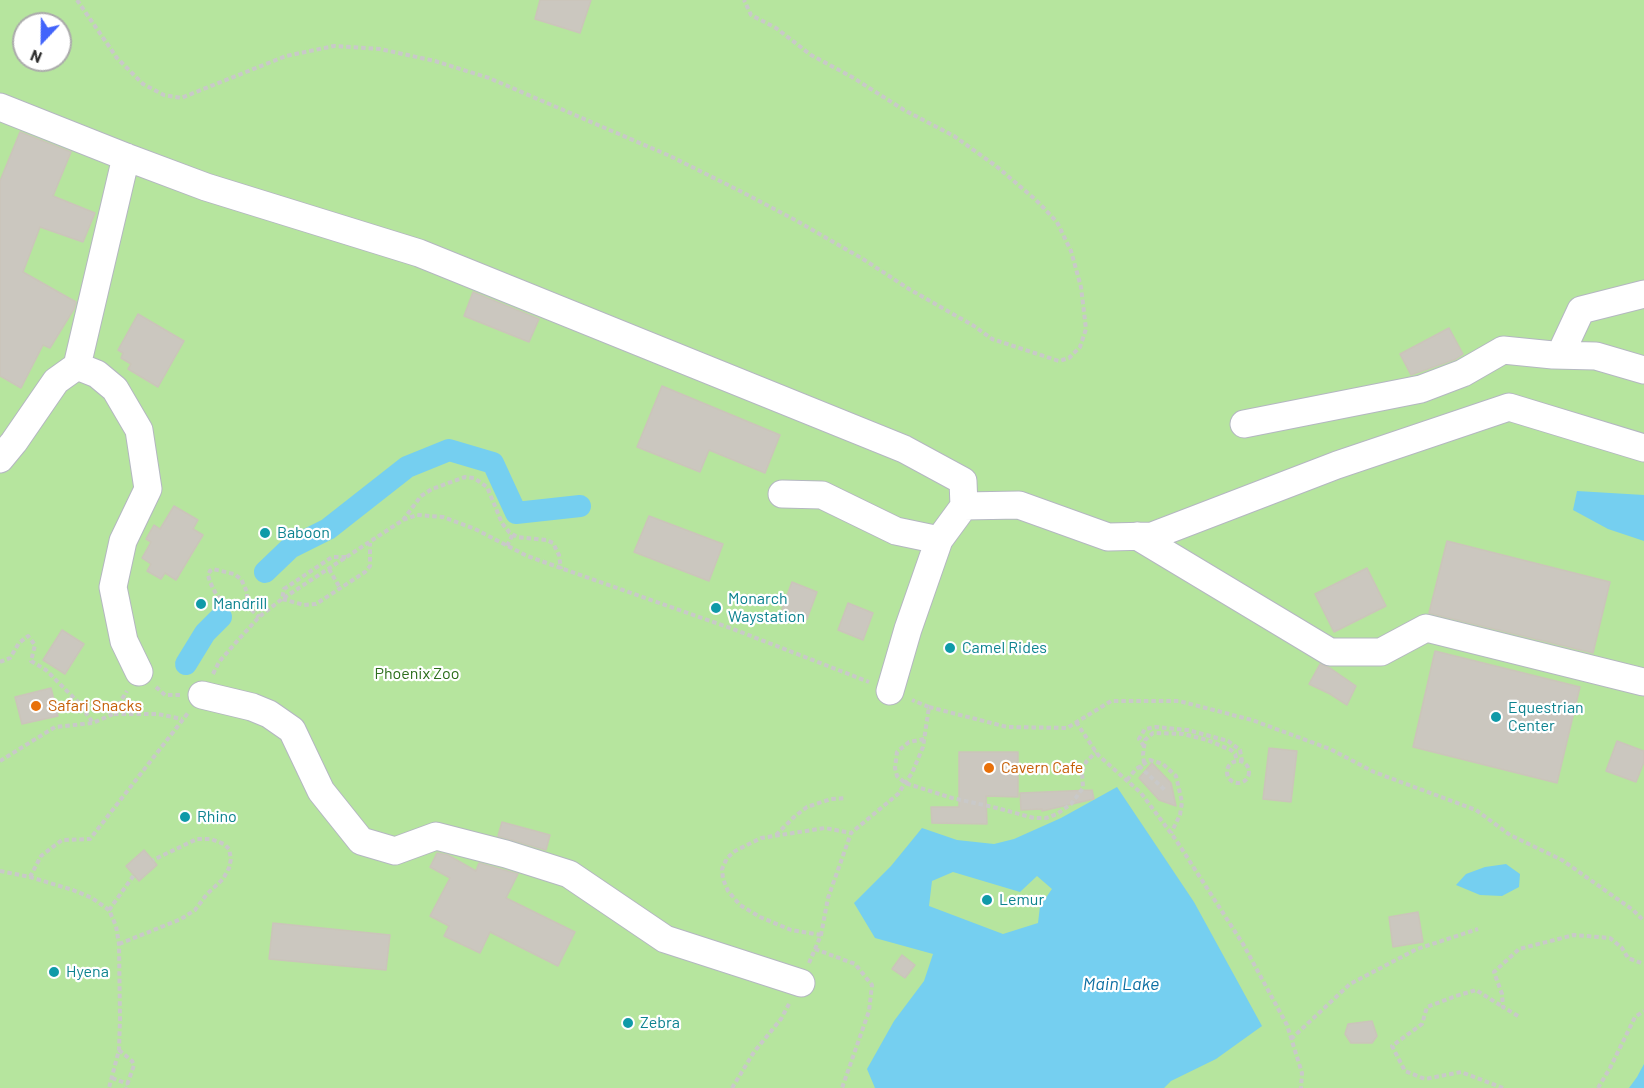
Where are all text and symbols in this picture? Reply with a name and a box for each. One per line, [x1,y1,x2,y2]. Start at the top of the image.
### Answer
north arrow [12,12,72,72]
text: N [27,47,44,68]
place label: Baboon [277,523,330,543]
marker: Baboon [258,526,272,540]
place label: Monarch Waystation [728,589,805,627]
place label: Mandrill [213,594,267,614]
marker: Mandrill [194,597,208,611]
marker: Monarch Waystation [709,601,723,615]
place label: Camel Rides [962,638,1047,658]
marker: Camel Rides [943,641,957,655]
park label: Phoenix Zoo [375,664,459,684]
place label: Safari Snacks [48,696,142,716]
place label: Equestrian Center [1508,698,1584,736]
marker: Safari Snacks [29,699,43,713]
marker: Equestrian Center [1489,710,1503,724]
place label: Cavern Cafe [1001,758,1083,778]
marker: Cavern Cafe [982,761,996,775]
place label: Rhino [197,807,237,827]
marker: Rhino [178,810,192,824]
place label: Lemur [999,890,1044,910]
marker: Lemur [980,893,994,907]
place label: Hyena [66,962,109,982]
marker: Hyena [47,965,61,979]
water label: Main Lake [1083,973,1159,995]
place label: Zebra [640,1013,680,1033]
marker: Zebra [621,1016,635,1030]

